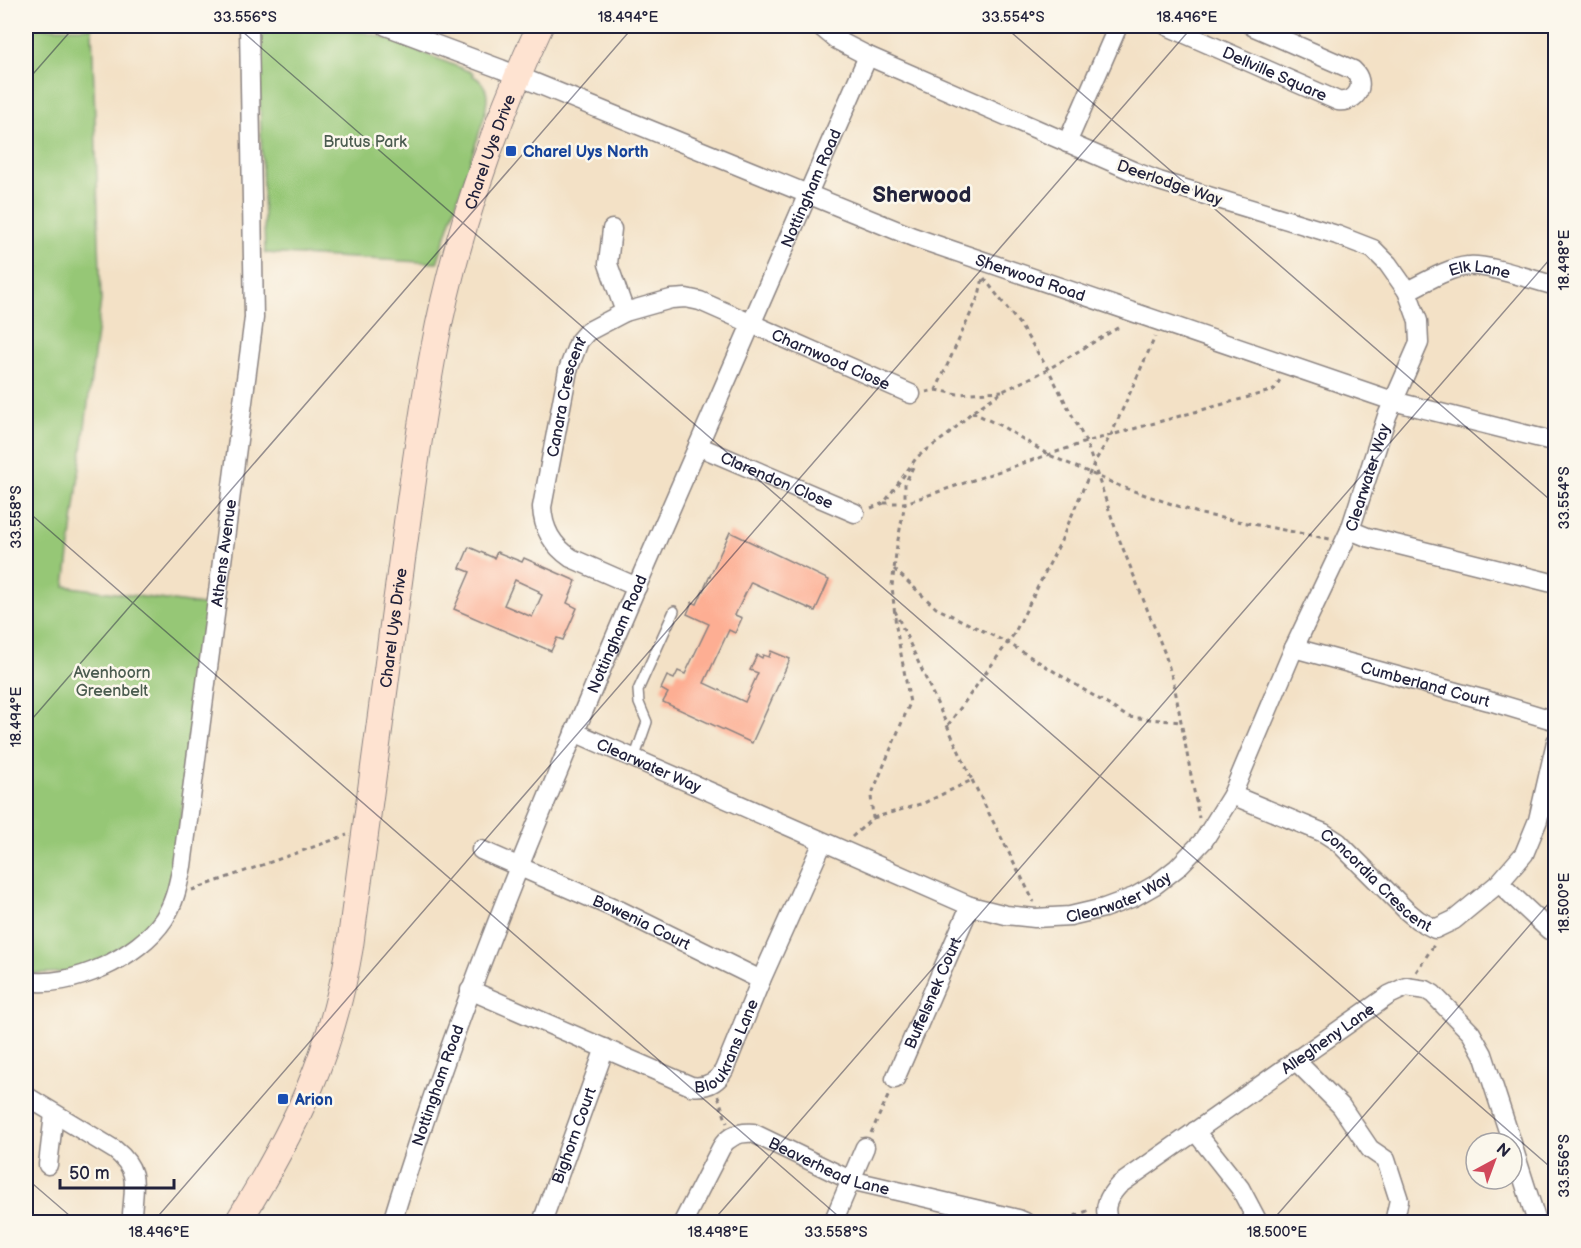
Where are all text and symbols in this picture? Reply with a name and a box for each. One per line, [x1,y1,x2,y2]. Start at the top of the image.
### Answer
text: 33.556°S [213,8,277,27]
text: 18.494°E [598,8,658,27]
text: 33.554°S [981,8,1045,27]
text: 18.496°E [1157,8,1218,27]
street label: Dellville Square [1219,44,1330,106]
street label: Charel Uys Drive [462,92,520,212]
street label: Nottingham Road [778,127,846,251]
park label: Brutus Park [323,133,407,152]
place label: Charel Uys North [523,143,649,162]
marker: Charel Uys North [504,144,518,158]
street label: Deerlodge Way [1114,156,1225,211]
district label: Sherwood [873,182,971,209]
text: 18.498°E [1555,229,1574,290]
street label: Sherwood Road [973,251,1088,306]
street label: Elk Lane [1447,258,1513,284]
street label: Charnwood Close [768,326,893,395]
street label: Canara Crescent [544,333,590,459]
street label: Clearwater Way [1342,421,1395,534]
street label: Clarendon Close [717,449,836,514]
text: 33.554°S [1555,466,1574,530]
text: 33.558°S [7,485,26,549]
street label: Athens Avenue [208,498,241,608]
street label: Charel Uys Drive [377,566,412,689]
street label: Nottingham Road [584,572,652,696]
street label: Cumberland Court [1358,658,1492,712]
park label: Avenhoorn Greenbelt [73,664,151,701]
text: 18.494°E [7,687,26,747]
street label: Clearwater Way [593,735,704,798]
street label: Concordia Crescent [1316,825,1435,937]
street label: Clearwater Way [1064,868,1176,928]
text: 18.500°E [1555,873,1574,933]
street label: Bowenia Court [589,892,693,955]
street label: Buffelsnek Court [901,935,966,1052]
street label: Bloukrans Lane [694,996,763,1098]
street label: Allegheny Lane [1278,1000,1379,1079]
street label: Nottingham Road [409,1023,468,1149]
street label: Bighorn Court [549,1085,601,1187]
place label: Arion [294,1091,333,1110]
marker: Arion [276,1092,290,1106]
north arrow [1464,1131,1524,1191]
street label: Beaverhead Lane [765,1134,892,1200]
text: 33.556°S [1555,1134,1574,1198]
text: N [1492,1140,1514,1162]
scale bar [60,1152,174,1190]
text: 50 m [69,1163,110,1184]
text: 18.496°E [129,1223,190,1242]
text: 18.498°E [688,1223,749,1242]
text: 33.558°S [804,1223,868,1242]
text: 18.500°E [1247,1223,1307,1242]

